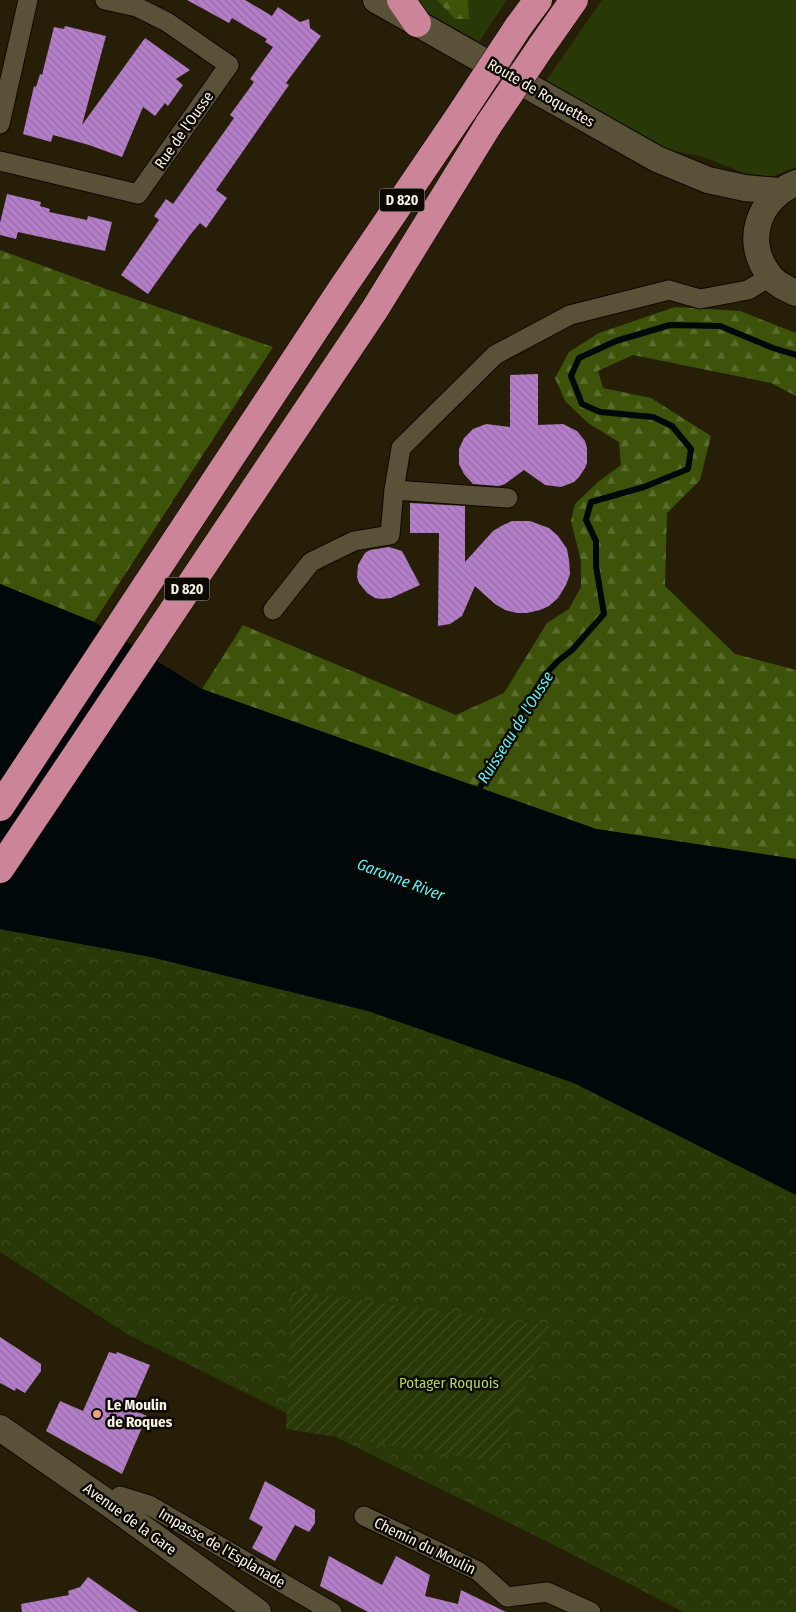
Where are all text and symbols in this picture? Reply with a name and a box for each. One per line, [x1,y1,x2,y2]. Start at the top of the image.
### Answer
street label: Route de Roquettes [484,55,598,131]
street label: Rue de l'Ousse [151,88,217,172]
road number: D 820 [380,188,424,212]
road number: D 820 [164,578,210,600]
water label: Ruisseau de l'Ousse [473,667,558,787]
water label: Garonne River [355,854,447,905]
park label: Potager Roquois [399,1374,499,1392]
place label: Le Moulin de Roques [107,1396,173,1431]
marker: Le Moulin de Roques [91,1408,103,1420]
street label: Avenue de la Gare [80,1479,180,1559]
street label: Impasse de l'Esplanade [155,1504,289,1592]
street label: Chemin du Moulin [371,1514,479,1578]

